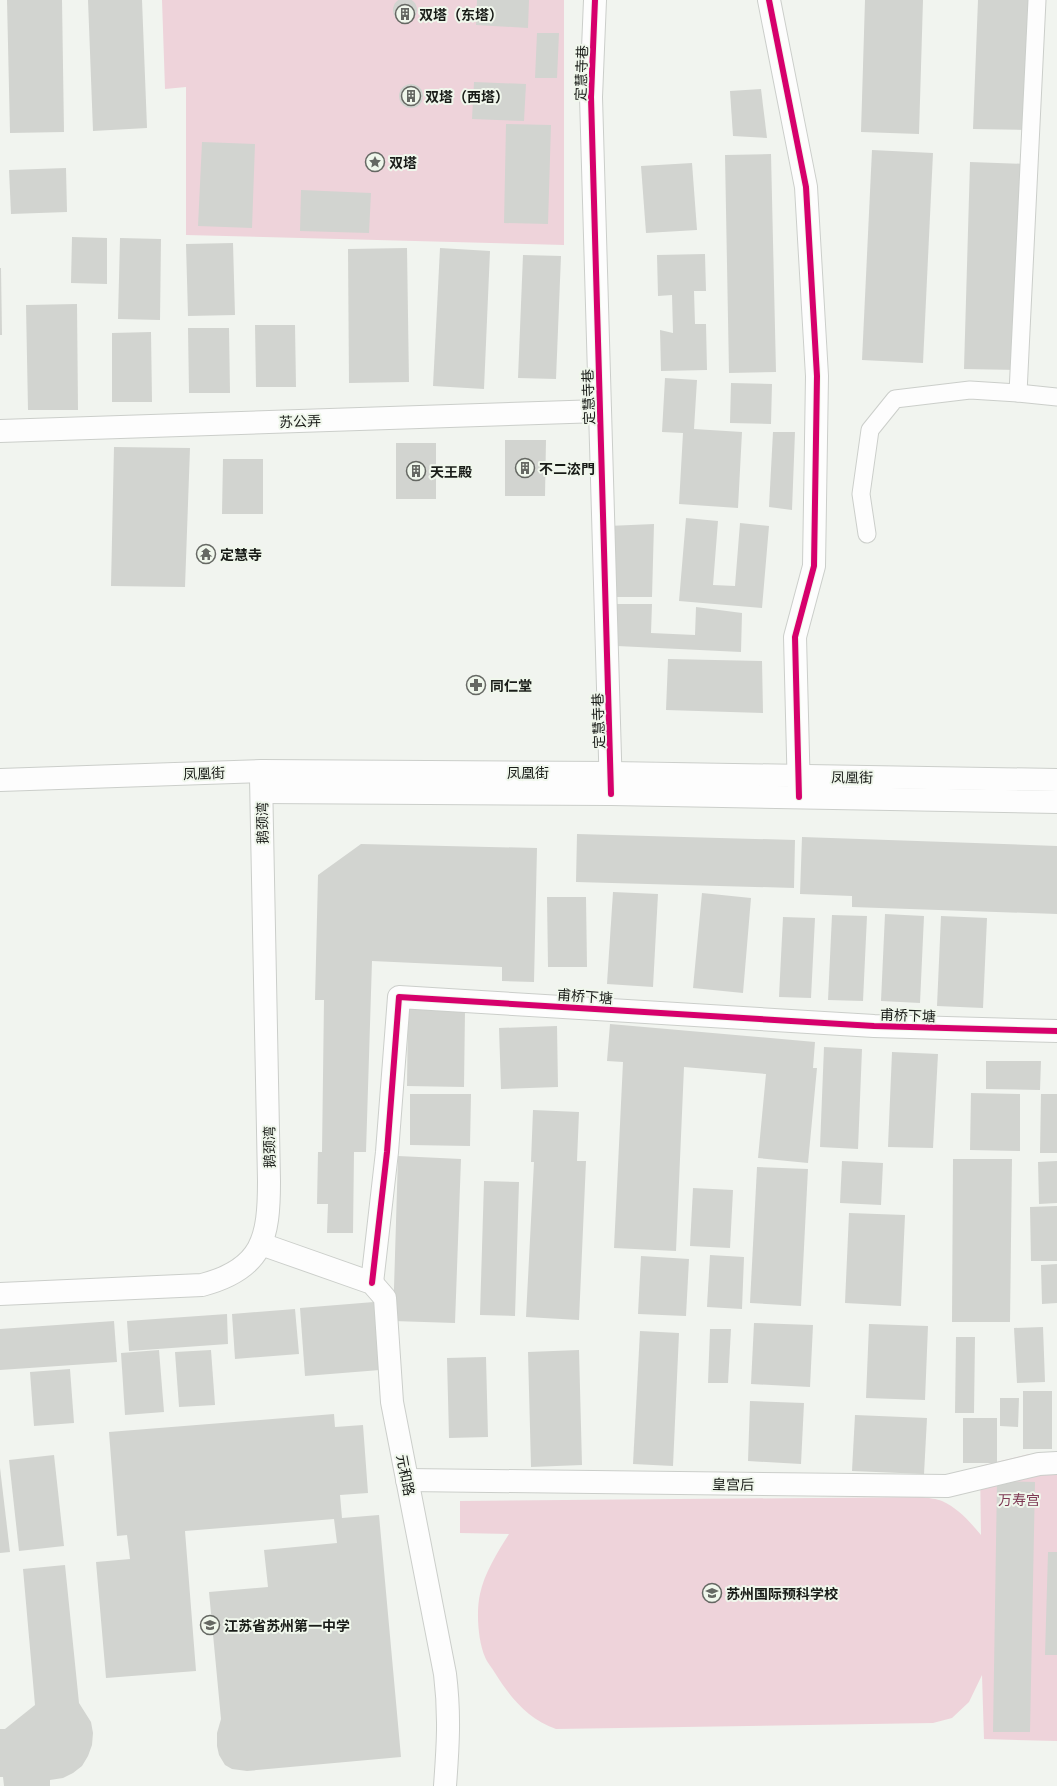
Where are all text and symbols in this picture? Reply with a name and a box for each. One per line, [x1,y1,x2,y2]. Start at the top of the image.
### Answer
building icon: 双塔（东塔） [394,3,416,25]
place label: 双塔（东塔） [419,6,503,23]
street label: 定慧寺巷 [572,45,590,101]
building icon: 双塔（西塔） [400,85,422,107]
place label: 双塔（西塔） [425,88,509,105]
place icon: 双塔 [364,151,386,173]
place label: 双塔 [389,154,417,171]
street label: 定慧寺巷 [579,369,597,425]
street label: 苏公弄 [279,412,321,430]
building icon: 不二㳒門 [514,457,536,479]
building icon: 天王殿 [405,460,427,482]
place label: 不二㳒門 [539,460,595,477]
place label: 天王殿 [430,463,472,480]
temple icon: 定慧寺 [195,543,217,565]
place label: 定慧寺 [220,546,262,563]
pharmacy icon: 同仁堂 [465,674,487,696]
place label: 同仁堂 [490,677,532,694]
street label: 定慧寺巷 [589,693,607,749]
street label: 凤凰街 [183,764,225,782]
street label: 凤凰街 [507,764,549,781]
street label: 凤凰街 [831,768,873,786]
street label: 鹅颈湾 [253,802,271,844]
street label: 甫桥下塘 [556,986,614,1006]
street label: 甫桥下塘 [880,1006,936,1024]
street label: 鹅颈湾 [260,1126,278,1168]
street label: 元和路 [394,1453,418,1497]
street label: 皇宫后 [712,1475,754,1493]
park label: 万寿宫 [998,1491,1040,1508]
school or university icon: 苏州国际预科学校 [701,1582,723,1604]
place label: 苏州国际预科学校 [726,1585,838,1602]
school or university icon: 江苏省苏州第一中学 [199,1614,221,1636]
place label: 江苏省苏州第一中学 [224,1617,350,1634]

